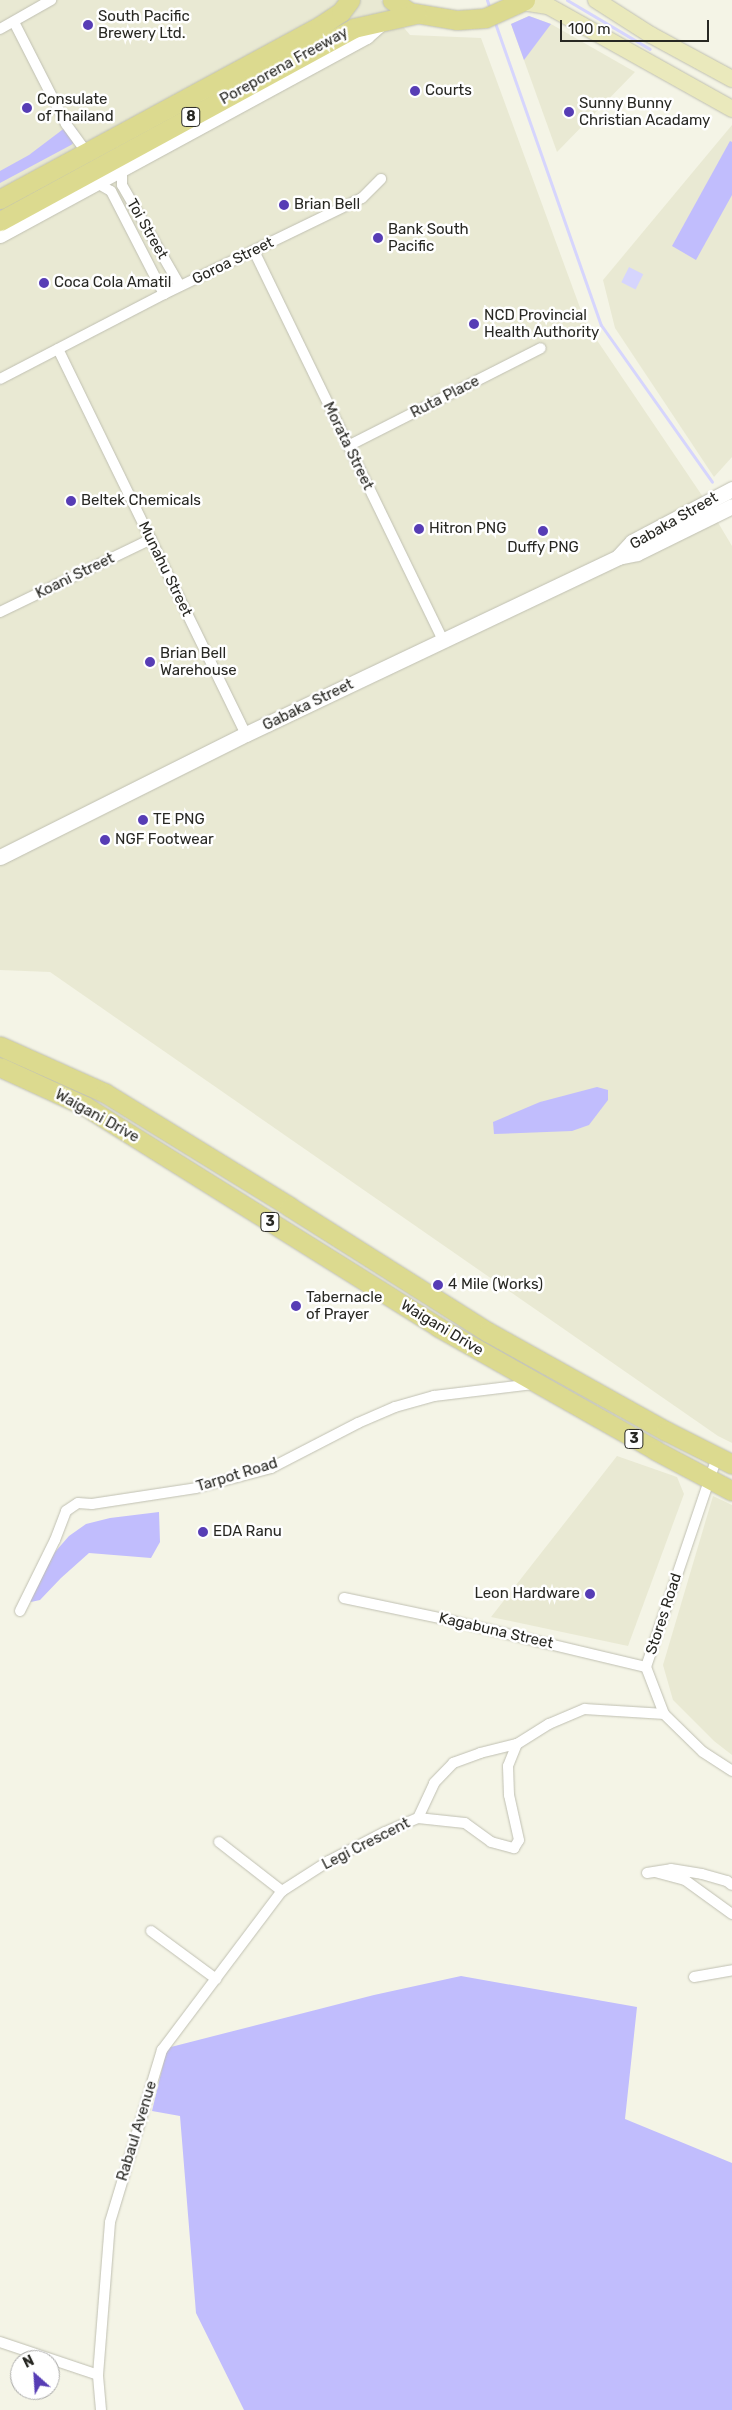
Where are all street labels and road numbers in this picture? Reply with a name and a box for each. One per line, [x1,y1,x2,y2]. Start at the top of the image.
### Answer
street label: Poreporena Freeway [217,23,351,109]
road number: 8 [181,105,201,128]
street label: Toi Street [123,196,171,262]
street label: Goroa Street [189,234,277,288]
street label: Ruta Place [408,372,482,422]
street label: Morata Street [319,399,377,493]
street label: Gabaka Street [627,489,721,553]
street label: Munahu Street [134,519,196,619]
street label: Koani Street [33,549,117,603]
street label: Gabaka Street [260,675,356,735]
street label: Waigani Drive [52,1086,142,1146]
road number: 3 [260,1210,280,1234]
street label: Waigani Drive [397,1296,487,1360]
road number: 3 [624,1428,644,1450]
street label: Tarpot Road [194,1454,280,1496]
street label: Stores Road [642,1571,686,1657]
street label: Kagabuna Street [437,1609,555,1653]
street label: Legi Crescent [319,1814,413,1874]
street label: Rabaul Avenue [113,2079,161,2183]

